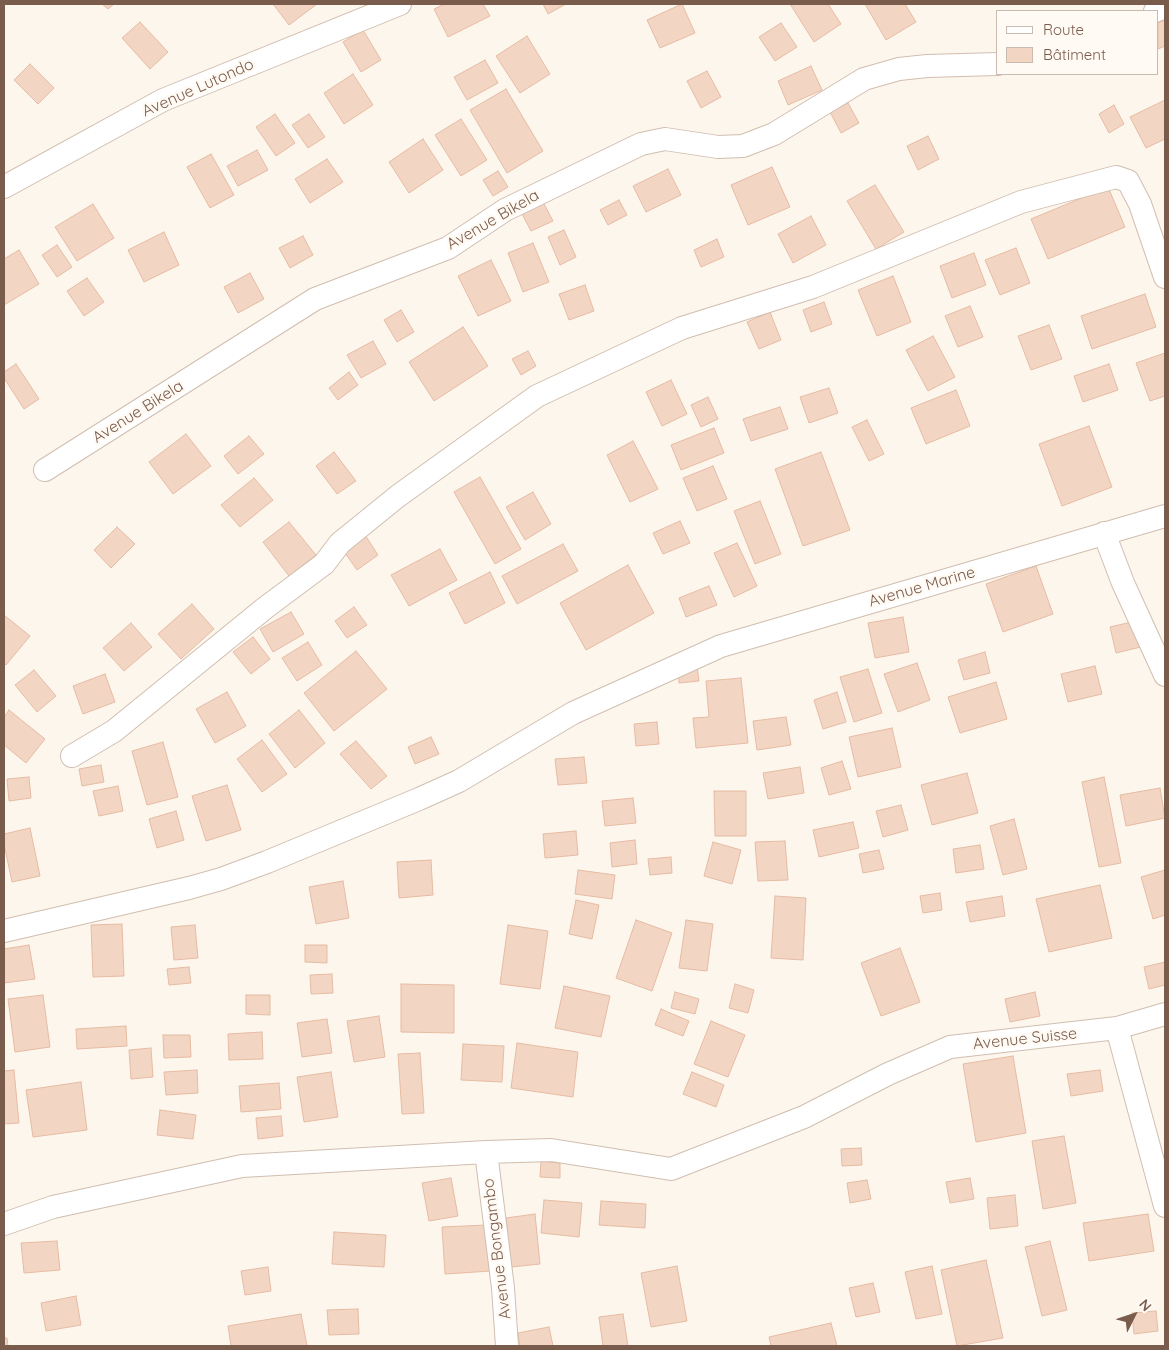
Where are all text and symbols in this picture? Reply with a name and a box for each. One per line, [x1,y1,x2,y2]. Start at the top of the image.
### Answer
legend [996,10,1159,75]
text: Route [1043,20,1084,39]
text: Bâtiment [1043,45,1106,64]
street label: Avenue Lutondo [139,55,257,121]
street label: Avenue Bikela [443,186,543,254]
street label: Avenue Bikela [89,376,187,448]
street label: Avenue Marine [867,563,977,611]
street label: Avenue Suisse [972,1024,1078,1054]
street label: Avenue Bongambo [479,1177,515,1321]
north arrow [1109,1290,1159,1340]
text: N [1135,1295,1155,1315]

